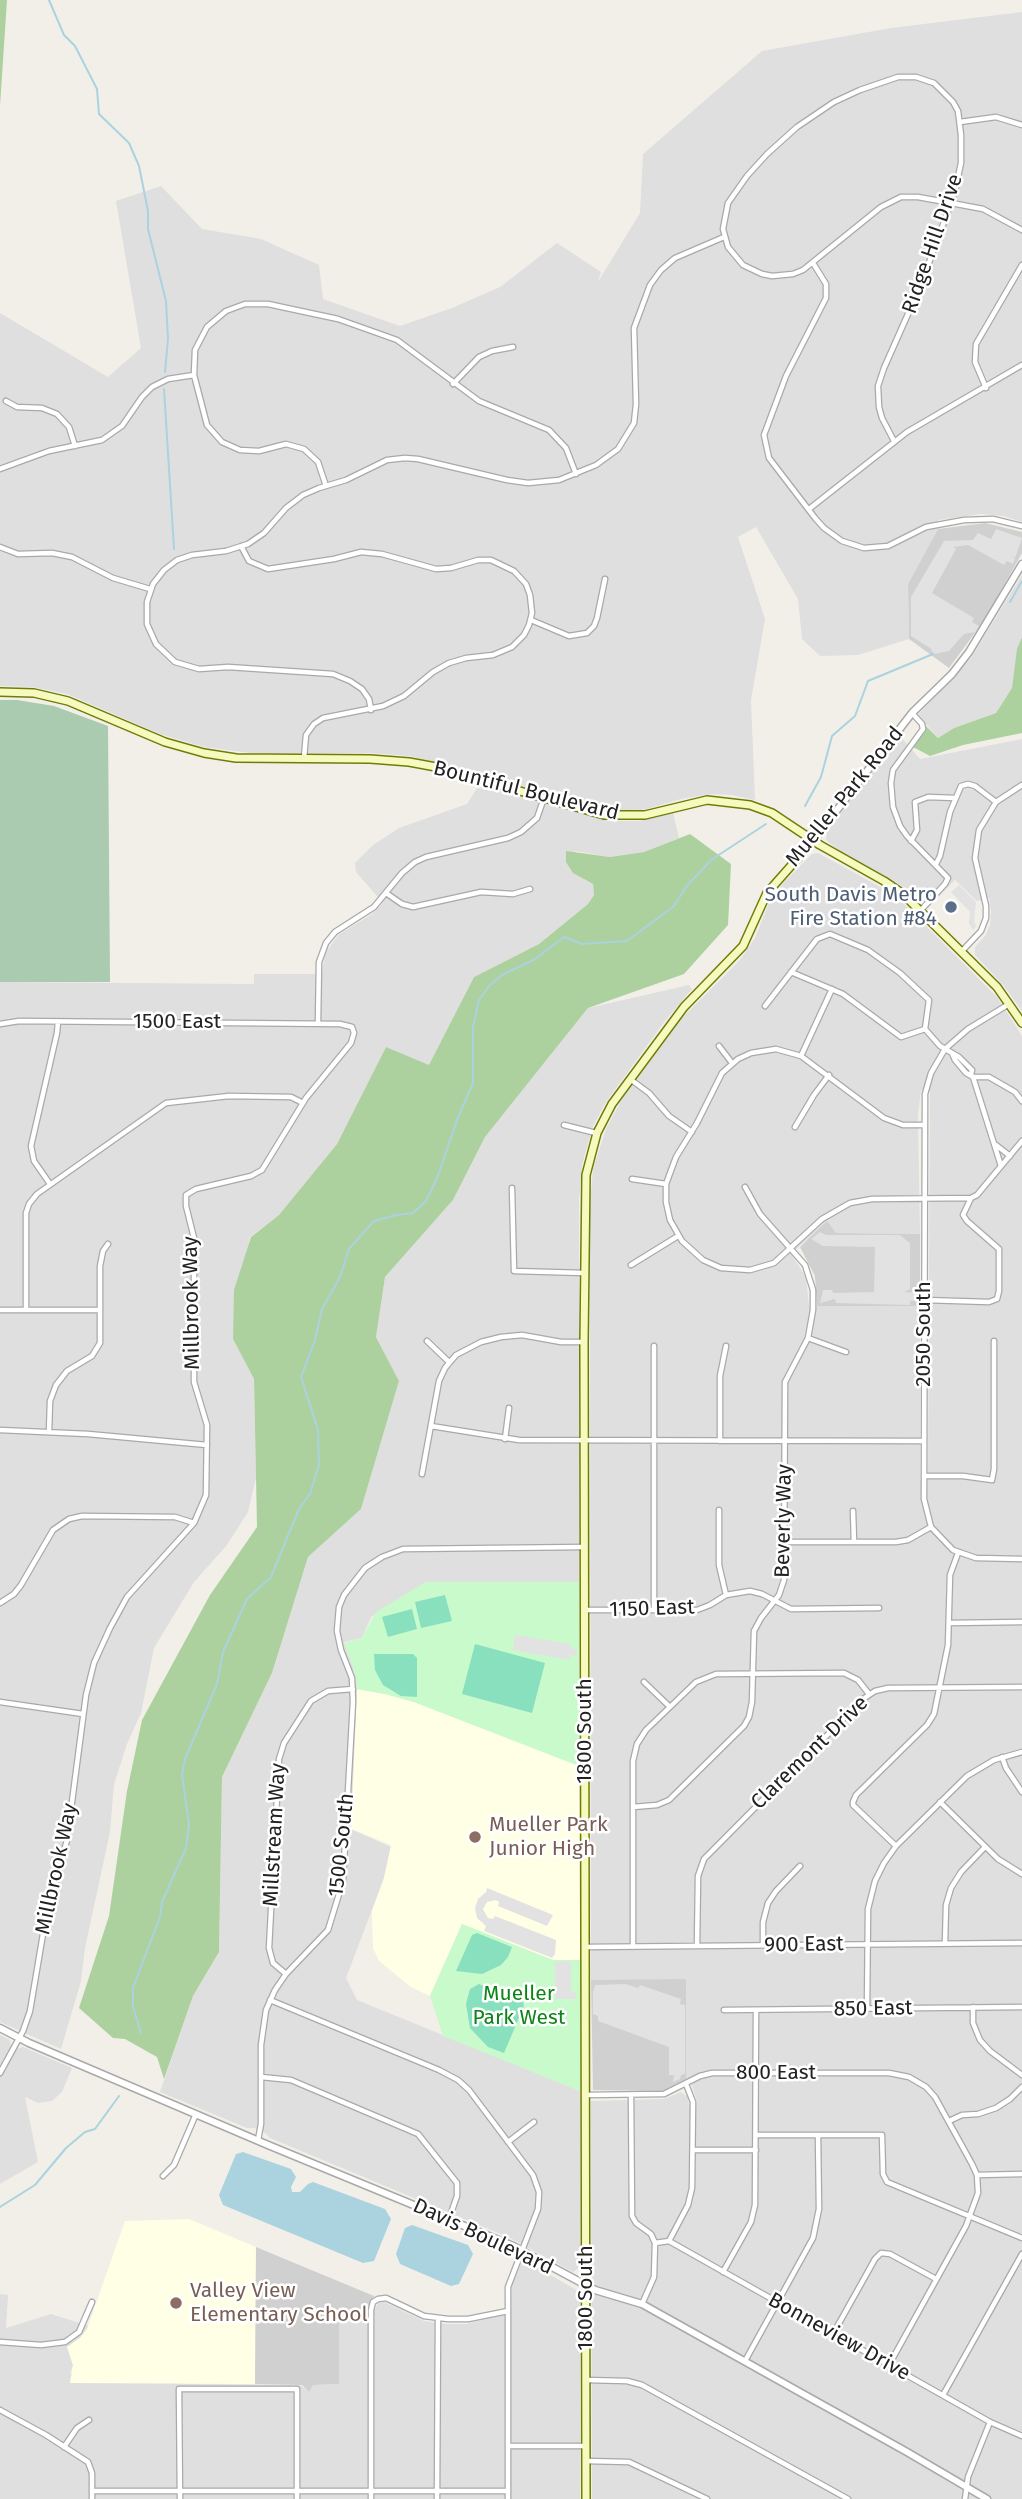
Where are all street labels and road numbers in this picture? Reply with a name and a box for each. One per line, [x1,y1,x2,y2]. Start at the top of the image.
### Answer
street label: Ridge Hill Drive [897,171,969,317]
street label: Mueller Park Road [781,722,909,872]
street label: Bountiful Boulevard [431,756,621,826]
street label: 1500 East [133,1009,221,1035]
street label: Millbrook Way [178,1236,206,1370]
street label: 2050 South [911,1281,937,1387]
street label: Beverly Way [770,1464,798,1578]
street label: 1150 East [609,1595,695,1623]
street label: 1800 South [572,1678,598,1784]
street label: Claremont Drive [746,1691,874,1815]
street label: Millstream Way [259,1763,291,1907]
street label: 1500 South [324,1792,360,1898]
street label: Millbrook Way [31,1801,83,1937]
street label: 900 East [764,1932,844,1958]
street label: 850 East [833,1996,913,2022]
street label: 800 East [736,2060,816,2086]
street label: Davis Boulevard [409,2193,557,2281]
street label: 1800 South [573,2245,599,2351]
street label: Bonneview Drive [764,2288,914,2386]

